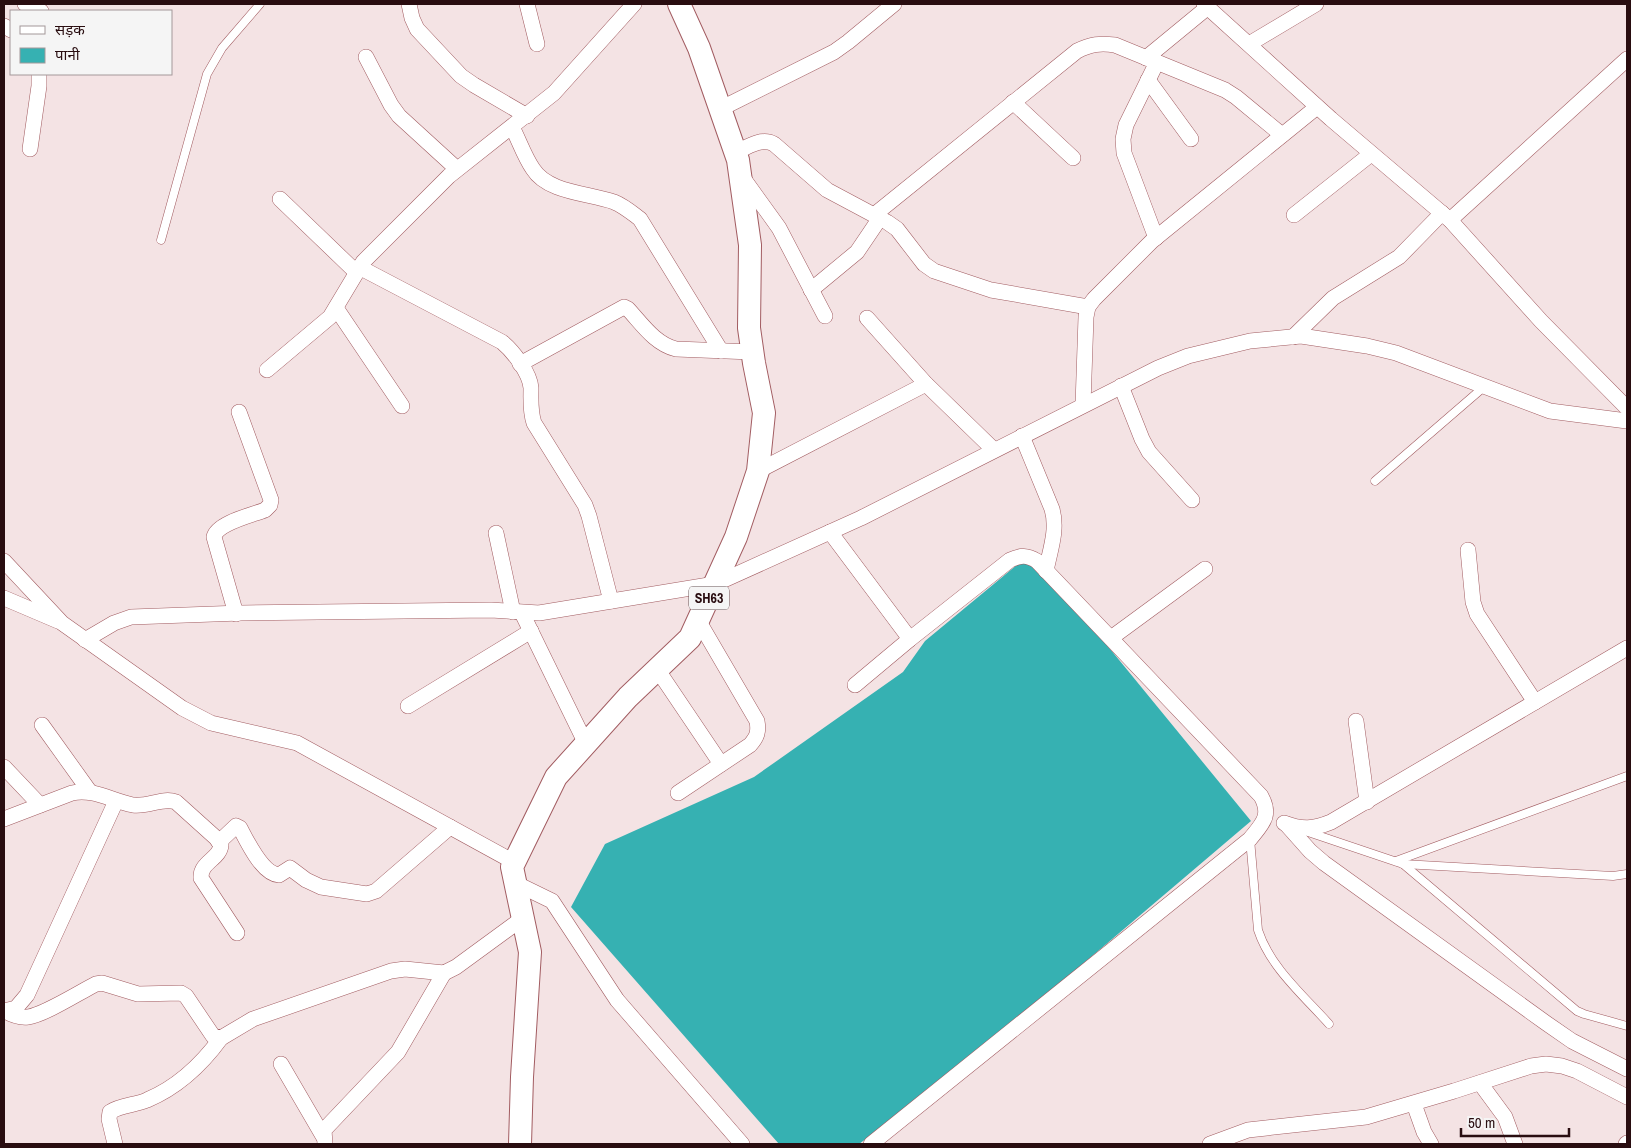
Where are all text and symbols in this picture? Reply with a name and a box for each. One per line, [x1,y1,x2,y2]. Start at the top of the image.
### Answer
legend [10,10,172,75]
text: सड़क [55,19,85,40]
text: पानी [55,44,81,65]
road number: SH63 [689,586,729,610]
scale bar [1461,1106,1568,1138]
text: 50 m [1468,1112,1495,1133]

